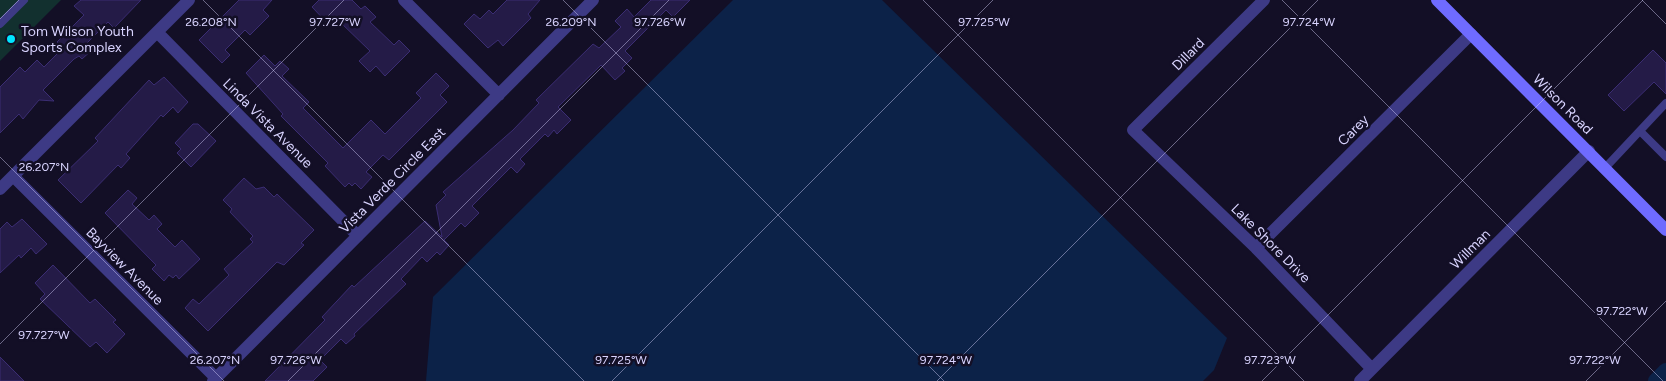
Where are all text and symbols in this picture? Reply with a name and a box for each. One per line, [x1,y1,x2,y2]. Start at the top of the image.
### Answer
text: 26.208°N [185,15,237,29]
text: 97.727°W [309,15,361,29]
text: 26.209°N [546,15,596,29]
text: 97.726°W [634,15,686,29]
text: 97.725°W [958,15,1010,29]
text: 97.724°W [1283,15,1336,29]
place label: Tom Wilson Youth Sports Complex [21,23,134,56]
marker: Tom Wilson Youth Sports Complex [5,33,17,45]
street label: Dillard [1169,35,1208,74]
street label: Wilson Road [1529,71,1596,138]
street label: Linda Vista Avenue [219,75,316,172]
street label: Carey [1334,111,1373,149]
street label: Vista Verde Circle East [336,124,449,237]
text: 26.207°N [19,160,69,174]
street label: Lake Shore Drive [1228,200,1314,287]
street label: Bayview Avenue [82,224,167,309]
street label: Willman [1447,226,1494,273]
text: 97.722°W [1596,304,1648,318]
text: 97.727°W [18,328,70,342]
text: 26.207°N [190,353,240,367]
text: 97.726°W [270,353,322,367]
text: 97.725°W [595,353,647,367]
text: 97.724°W [920,353,973,367]
text: 97.723°W [1244,353,1296,367]
text: 97.722°W [1569,353,1621,367]

